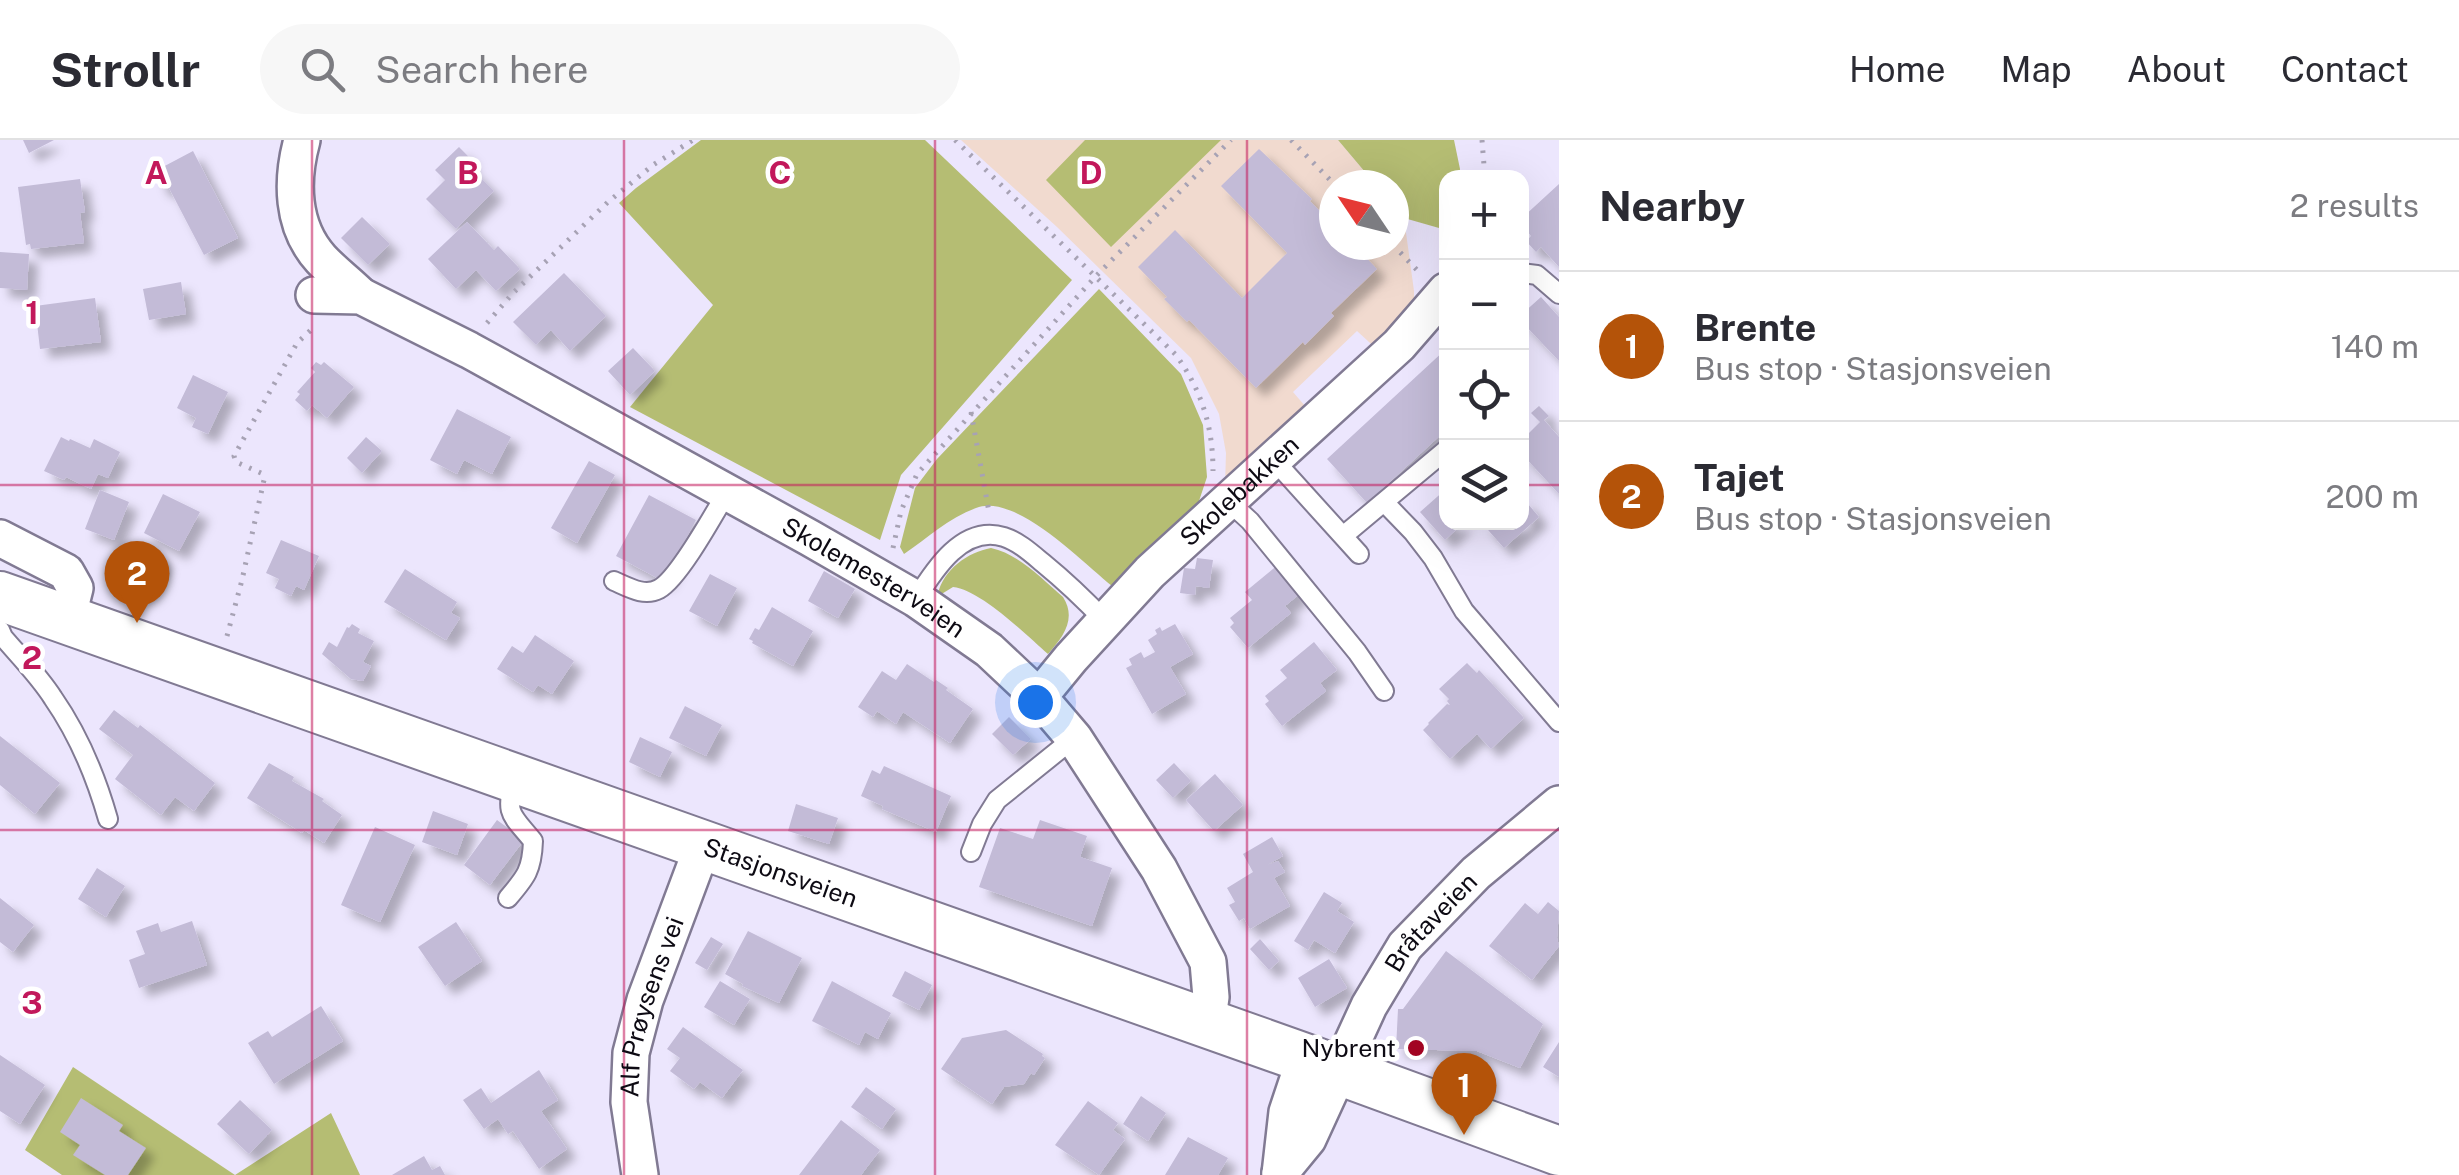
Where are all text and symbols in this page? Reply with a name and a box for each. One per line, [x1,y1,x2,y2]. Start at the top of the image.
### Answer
search box [260,24,960,114]
text: Strollr [50,41,200,98]
icon: search [295,42,350,97]
text: Search here [375,47,589,92]
text: Home [1849,49,1946,90]
text: Map [2001,49,2072,90]
text: About [2127,49,2226,90]
text: Contact [2281,49,2409,90]
text: A [144,154,168,191]
text: B [457,154,479,191]
text: C [769,154,791,191]
text: D [1079,154,1103,191]
north arrow [1319,170,1409,260]
map controls [1439,170,1529,530]
button: + [1439,170,1529,260]
text: Nearby [1599,181,1745,230]
text: 2 results [2290,187,2419,224]
button: − [1439,260,1529,350]
text: 1 [25,294,39,331]
text: Brente [1694,305,1816,350]
text: 1 [1625,328,1638,365]
text: 140 m [2331,328,2419,365]
button: locate [1439,350,1529,440]
text: Bus stop · Stasjonsveien [1694,350,2052,387]
street label: Skolebakken [1174,429,1305,552]
button: layers [1439,440,1529,530]
text: Tajet [1694,455,1785,500]
text: 2 [1621,478,1642,515]
text: 200 m [2326,478,2419,515]
text: Bus stop · Stasjonsveien [1694,500,2052,537]
street label: Skolemesterveien [777,511,971,644]
pin: 2 [104,540,170,623]
text: 2 [22,639,42,676]
your location [1010,677,1061,728]
street label: Stasjonsveien [700,831,862,913]
street label: Bråtaveien [1378,866,1483,977]
street label: Alf Prøysens vei [614,913,690,1098]
text: 3 [21,984,43,1021]
place label: Nybrent [1302,1033,1396,1063]
marker: Nybrent [1405,1037,1427,1059]
pin: 1 [1432,1052,1496,1135]

